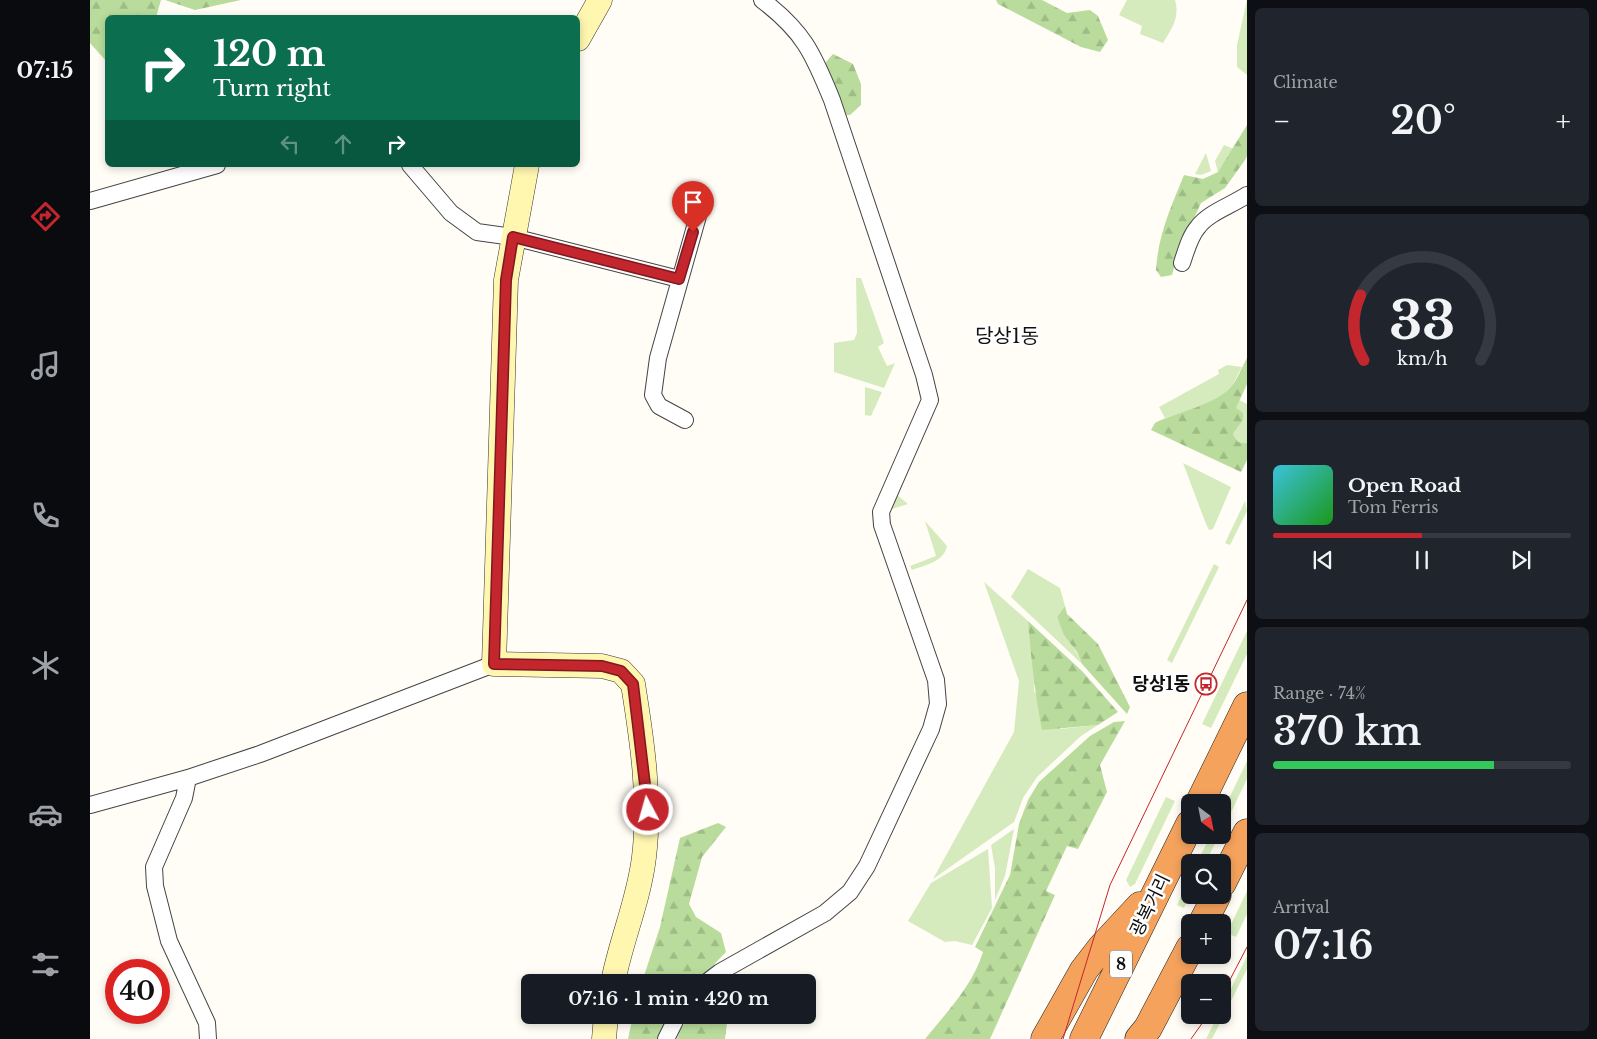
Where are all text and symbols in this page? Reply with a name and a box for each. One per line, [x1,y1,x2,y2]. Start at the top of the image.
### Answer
text: 120 m [213,32,326,75]
icon: right [130,35,195,100]
text: 07:15 [17,57,73,84]
text: Climate [1273,72,1338,92]
text: Turn right [213,75,331,102]
text: 20° [1390,97,1456,144]
text: − [1273,104,1291,139]
text: + [1556,104,1571,139]
icon: left [276,130,304,158]
icon: ahead [329,130,357,158]
icon: right [382,130,410,158]
pin [672,181,714,232]
icon: arrive [679,188,707,216]
icon: directions [28,199,63,234]
text: 33 [1389,289,1455,353]
district label: 당상1동 [975,324,1039,348]
icon: music [28,348,63,383]
text: km/h [1397,348,1447,370]
text: Open Road [1348,474,1461,497]
text: Tom Ferris [1348,497,1439,517]
icon: phone [28,498,63,533]
icon: previous [1309,546,1337,574]
icon: pause [1408,546,1436,574]
icon: next [1507,546,1535,574]
icon: climate [28,648,63,683]
bus stop icon: 당상1동 [1194,672,1218,696]
place label: 당상1동 [1132,673,1190,695]
text: Range · 74% [1273,683,1366,703]
text: 370 km [1273,708,1421,755]
position arrow [621,783,673,835]
north arrow [1181,794,1231,844]
map controls [1181,794,1231,1024]
icon: car [28,797,63,832]
button: search [1181,854,1231,904]
street label: 광복거리 [1126,870,1174,940]
text: Arrival [1273,897,1330,917]
button: + [1181,914,1231,964]
text: 07:16 [1273,922,1373,969]
icon: filters [28,947,63,982]
road number: 8 [1110,951,1132,978]
speed limit sign: 40 [105,959,170,1024]
button: − [1181,974,1231,1024]
text: 07:16 · 1 min · 420 m [568,987,769,1010]

